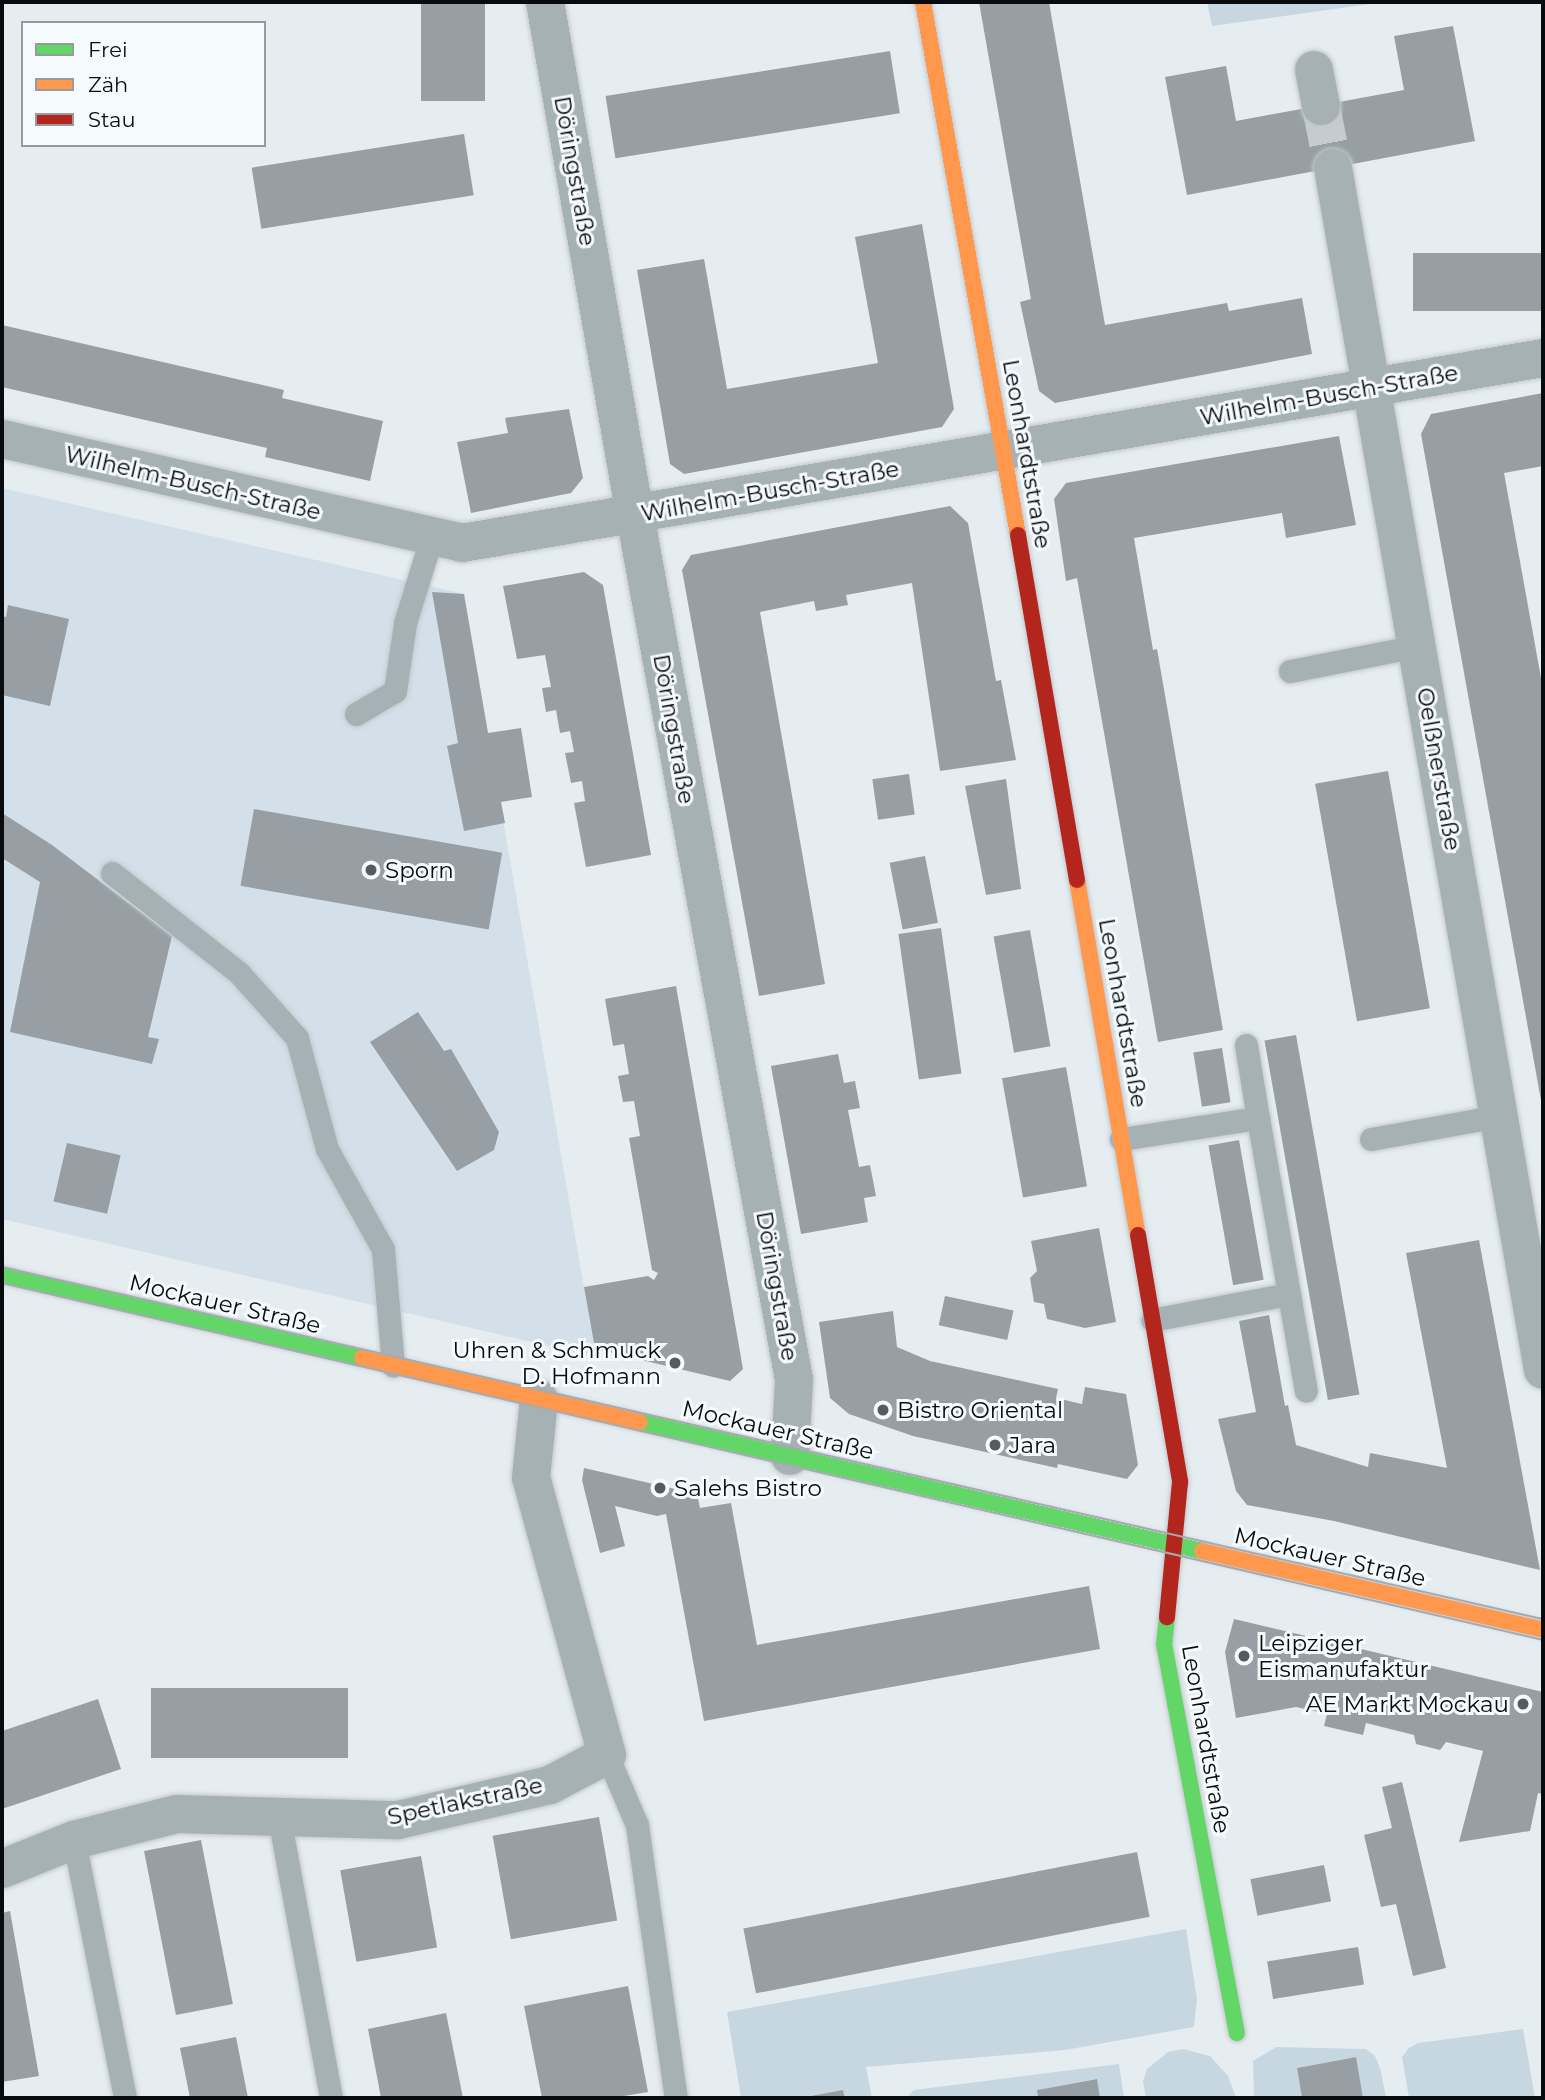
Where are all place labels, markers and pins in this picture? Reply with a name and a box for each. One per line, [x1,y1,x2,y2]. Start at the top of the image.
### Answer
place label: Sporn [385,856,454,884]
marker: Sporn [363,862,379,878]
place label: Uhren & Schmuck D. Hofmann [453,1336,661,1390]
marker: Uhren & Schmuck D. Hofmann [667,1355,683,1371]
place label: Bistro Oriental [897,1396,1063,1424]
marker: Bistro Oriental [875,1402,891,1418]
place label: Jara [1009,1431,1056,1459]
marker: Jara [987,1437,1003,1453]
place label: Salehs Bistro [674,1474,822,1502]
marker: Salehs Bistro [652,1480,668,1496]
place label: Leipziger Eismanufaktur [1258,1629,1429,1683]
marker: Leipziger Eismanufaktur [1236,1648,1252,1664]
place label: AE Markt Mockau [1306,1690,1509,1718]
marker: AE Markt Mockau [1515,1696,1531,1712]

